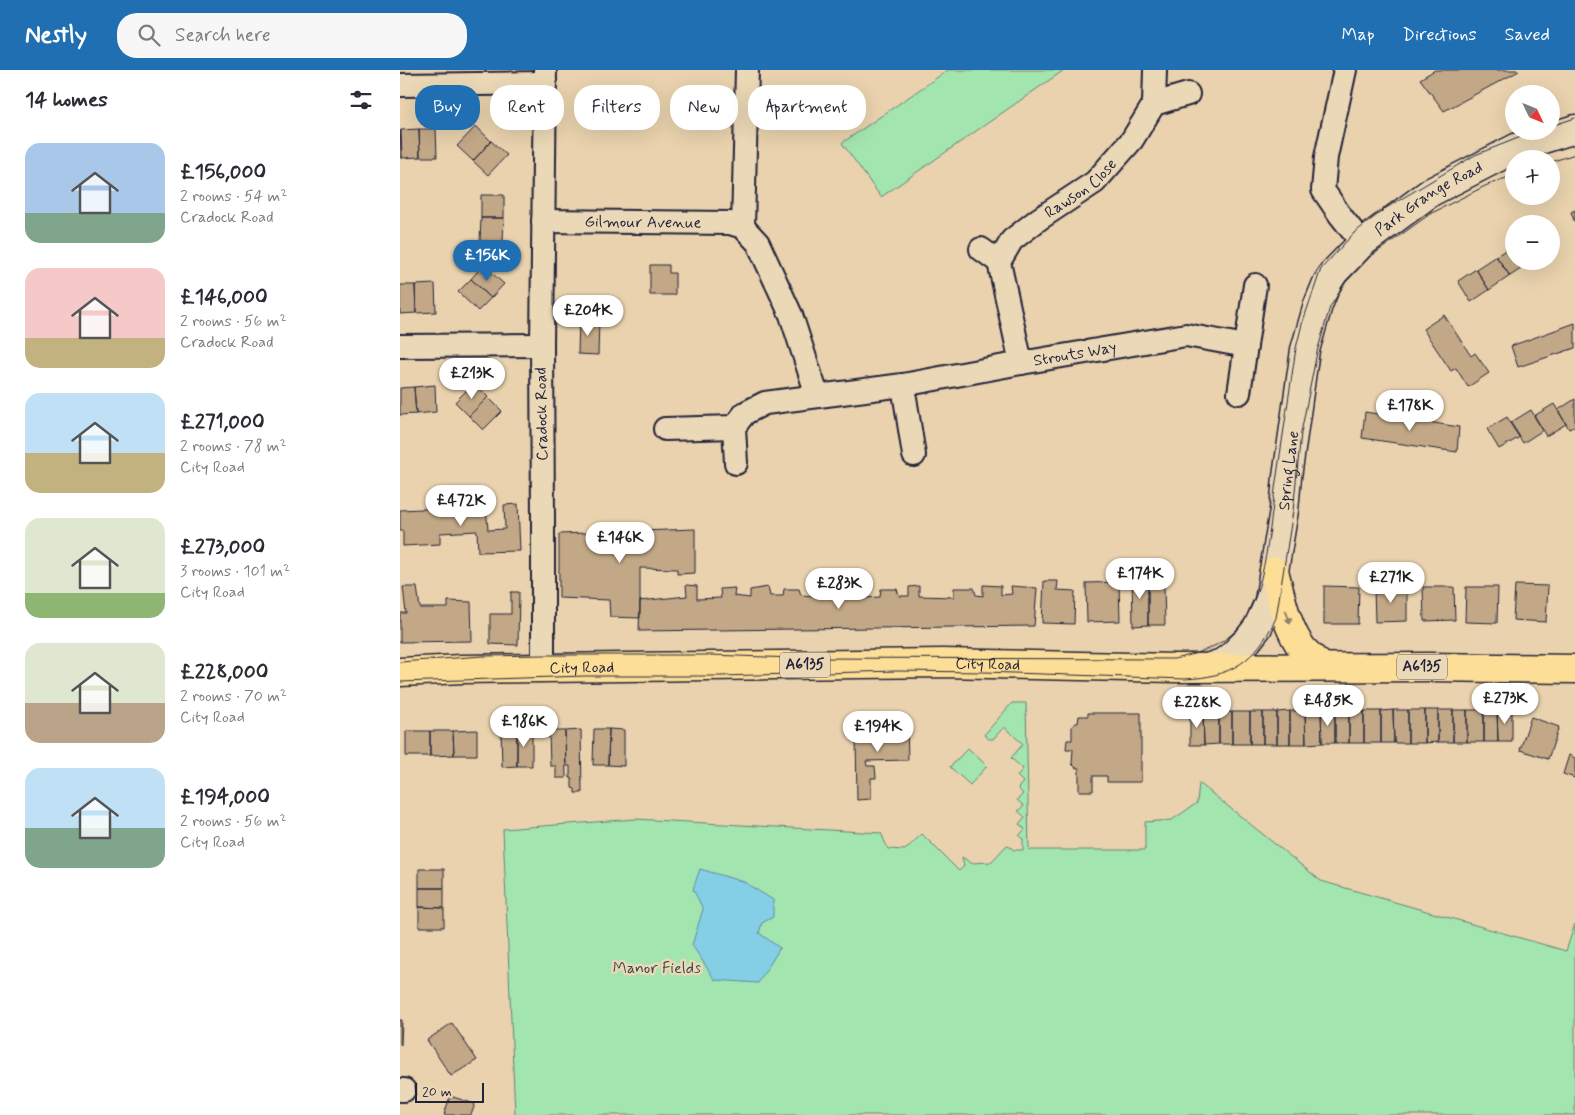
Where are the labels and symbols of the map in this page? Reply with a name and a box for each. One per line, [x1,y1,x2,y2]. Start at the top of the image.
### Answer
north arrow [1505,85,1560,140]
street label: Rawson Close [1040,154,1121,223]
street label: Park Grange Road [1370,157,1486,241]
street label: Gilmour Avenue [584,211,702,233]
pin: £156K [452,240,522,282]
pin: £204K [553,294,623,337]
street label: Strouts Way [1032,336,1118,371]
pin: £213K [437,358,507,400]
street label: Cradock Road [531,367,553,461]
pin: £178K [1375,390,1445,432]
street label: Spring Lane [1274,429,1304,511]
pin: £472K [426,484,496,527]
pin: £146K [585,522,655,564]
pin: £174K [1105,558,1175,600]
pin: £271K [1356,562,1426,604]
pin: £283K [804,568,874,610]
one-way arrow [1285,610,1292,625]
road number: A6135 [780,652,830,678]
street label: City Road [955,653,1020,675]
road number: A6135 [1397,654,1447,680]
street label: City Road [549,657,614,678]
pin: £273K [1470,682,1540,725]
pin: £485K [1293,684,1363,727]
pin: £228K [1162,686,1232,729]
pin: £186K [489,706,559,748]
pin: £194K [843,710,913,753]
park label: Manor Fields [613,958,701,979]
scale bar [415,1080,484,1103]

